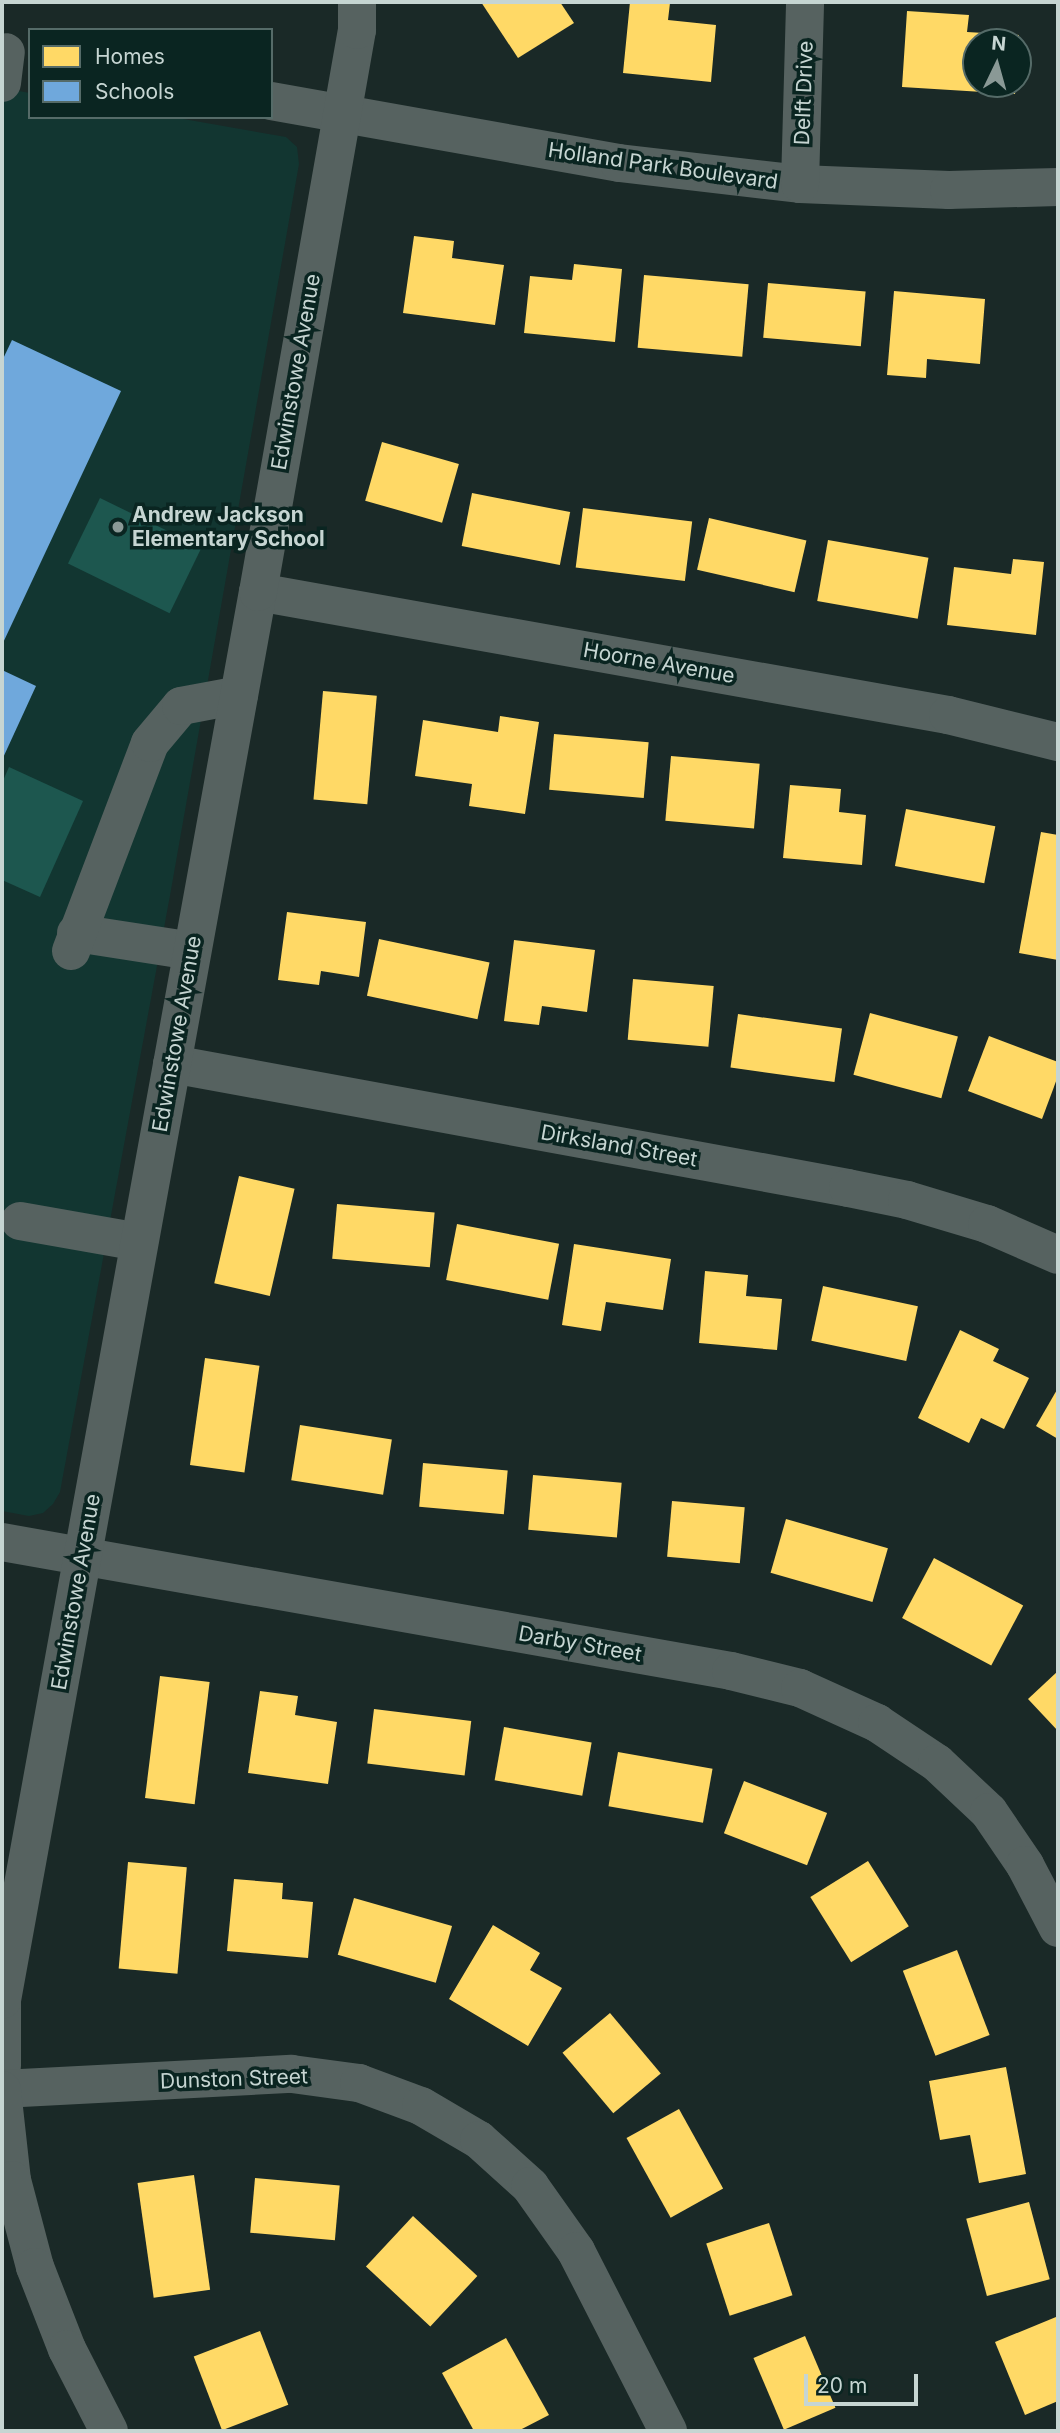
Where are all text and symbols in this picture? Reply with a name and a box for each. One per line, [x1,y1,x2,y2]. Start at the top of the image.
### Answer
legend [28,28,273,119]
north arrow [962,28,1032,98]
text: N [990,31,1007,56]
street label: Delft Drive [790,40,818,146]
text: Homes [95,44,165,69]
text: Schools [95,79,174,104]
street label: Holland Park Boulevard [546,137,780,195]
street label: Edwinstowe Avenue [266,272,326,472]
place label: Andrew Jackson Elementary School [132,502,325,552]
marker: Andrew Jackson Elementary School [110,519,126,535]
street label: Hoorne Avenue [581,637,737,689]
street label: Edwinstowe Avenue [147,934,207,1134]
street label: Dirksland Street [539,1120,699,1172]
street label: Edwinstowe Avenue [46,1492,106,1692]
street label: Darby Street [516,1621,644,1667]
street label: Dunston Street [160,2064,308,2094]
scale bar [808,2360,922,2404]
text: 20 m [817,2373,867,2398]

